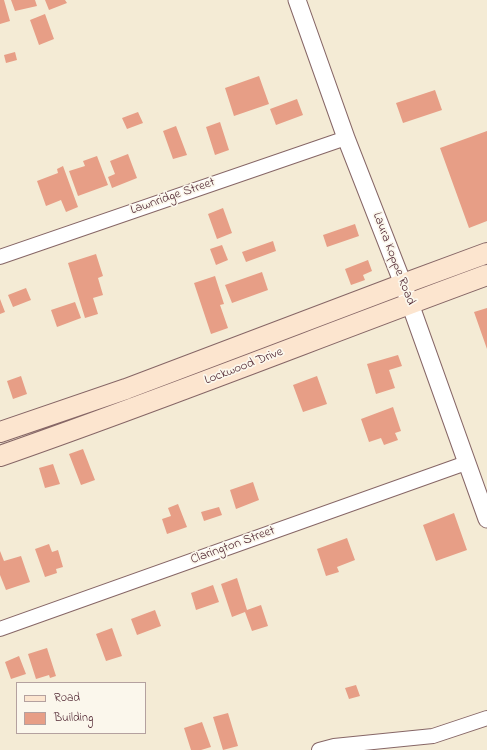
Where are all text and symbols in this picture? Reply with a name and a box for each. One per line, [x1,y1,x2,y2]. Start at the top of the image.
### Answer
street label: Lawnridge Street [129,175,217,219]
street label: Laura Koppe Road [368,210,418,308]
street label: Lockwood Drive [203,345,285,389]
street label: Clarington Street [189,524,277,568]
legend [16,682,146,734]
text: Road [54,689,80,707]
text: Building [54,709,93,727]

